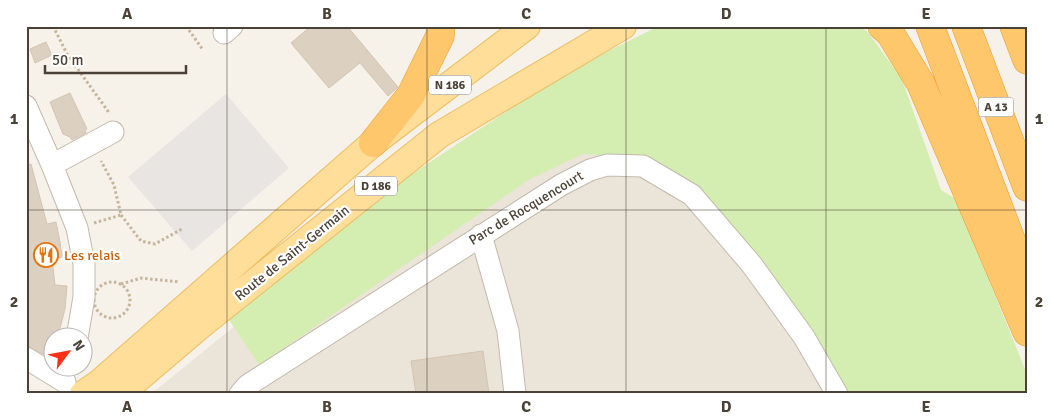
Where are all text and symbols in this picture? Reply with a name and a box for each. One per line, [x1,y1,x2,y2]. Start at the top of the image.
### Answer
text: A [122,4,133,24]
text: B [322,4,332,24]
text: C [521,4,531,24]
text: D [721,4,732,24]
text: E [921,4,931,24]
scale bar [45,42,186,74]
text: 50 m [52,51,83,69]
road number: N 186 [429,76,471,94]
road number: A 13 [978,98,1014,116]
text: 1 [10,109,19,129]
text: 1 [1035,109,1044,129]
street label: Parc de Rocquencourt [466,167,586,249]
road number: D 186 [355,177,397,196]
street label: Route de Saint-Germain [231,202,353,304]
restaurant icon: Les relais [33,242,59,268]
place label: Les relais [64,247,120,264]
text: 2 [10,292,18,312]
text: 2 [1035,292,1043,312]
north arrow [42,328,92,378]
text: N [69,337,88,354]
text: A [122,397,133,417]
text: B [322,397,332,417]
text: C [521,397,531,417]
text: D [721,397,732,417]
text: E [921,397,931,417]

